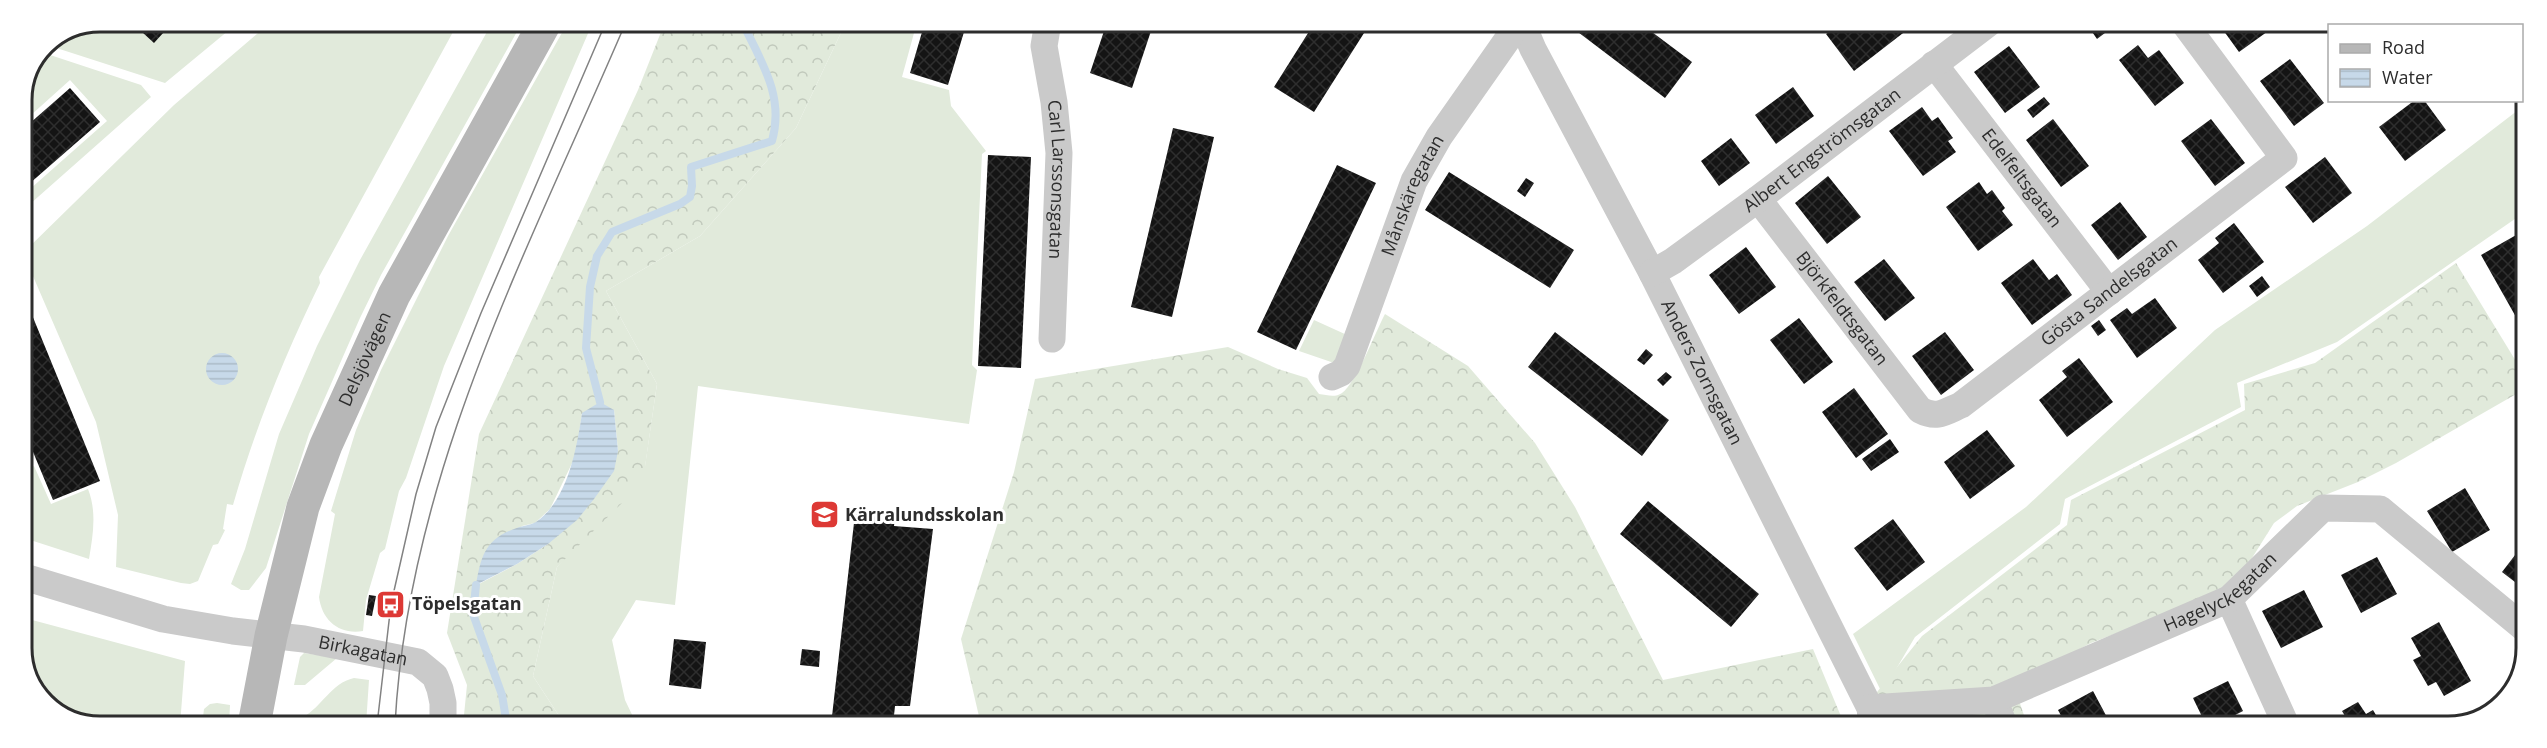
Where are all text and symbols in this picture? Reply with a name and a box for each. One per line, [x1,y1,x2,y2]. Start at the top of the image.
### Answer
legend [2328,24,2523,102]
text: Road [2382,35,2425,59]
text: Water [2382,65,2433,89]
street label: Albert Engströmsgatan [1738,82,1905,217]
street label: Carl Larssonsgatan [1043,99,1072,260]
street label: Edelfeltsgatan [1977,123,2068,232]
street label: Månskäregatan [1375,130,1449,259]
street label: Gösta Sandelsgatan [2035,231,2182,351]
street label: Björkfeldtsgatan [1791,246,1894,370]
street label: Anders Zornsgatan [1656,295,1749,449]
street label: Delsjövägen [332,307,396,410]
school or university icon: Kärralundsskolan [808,499,840,531]
place label: Kärralundsskolan [845,502,1004,526]
street label: Hagelyckegatan [2159,546,2281,637]
bus stop icon: Töpelsgatan [375,588,407,620]
place label: Töpelsgatan [412,591,522,615]
street label: Birkagatan [317,629,410,671]

